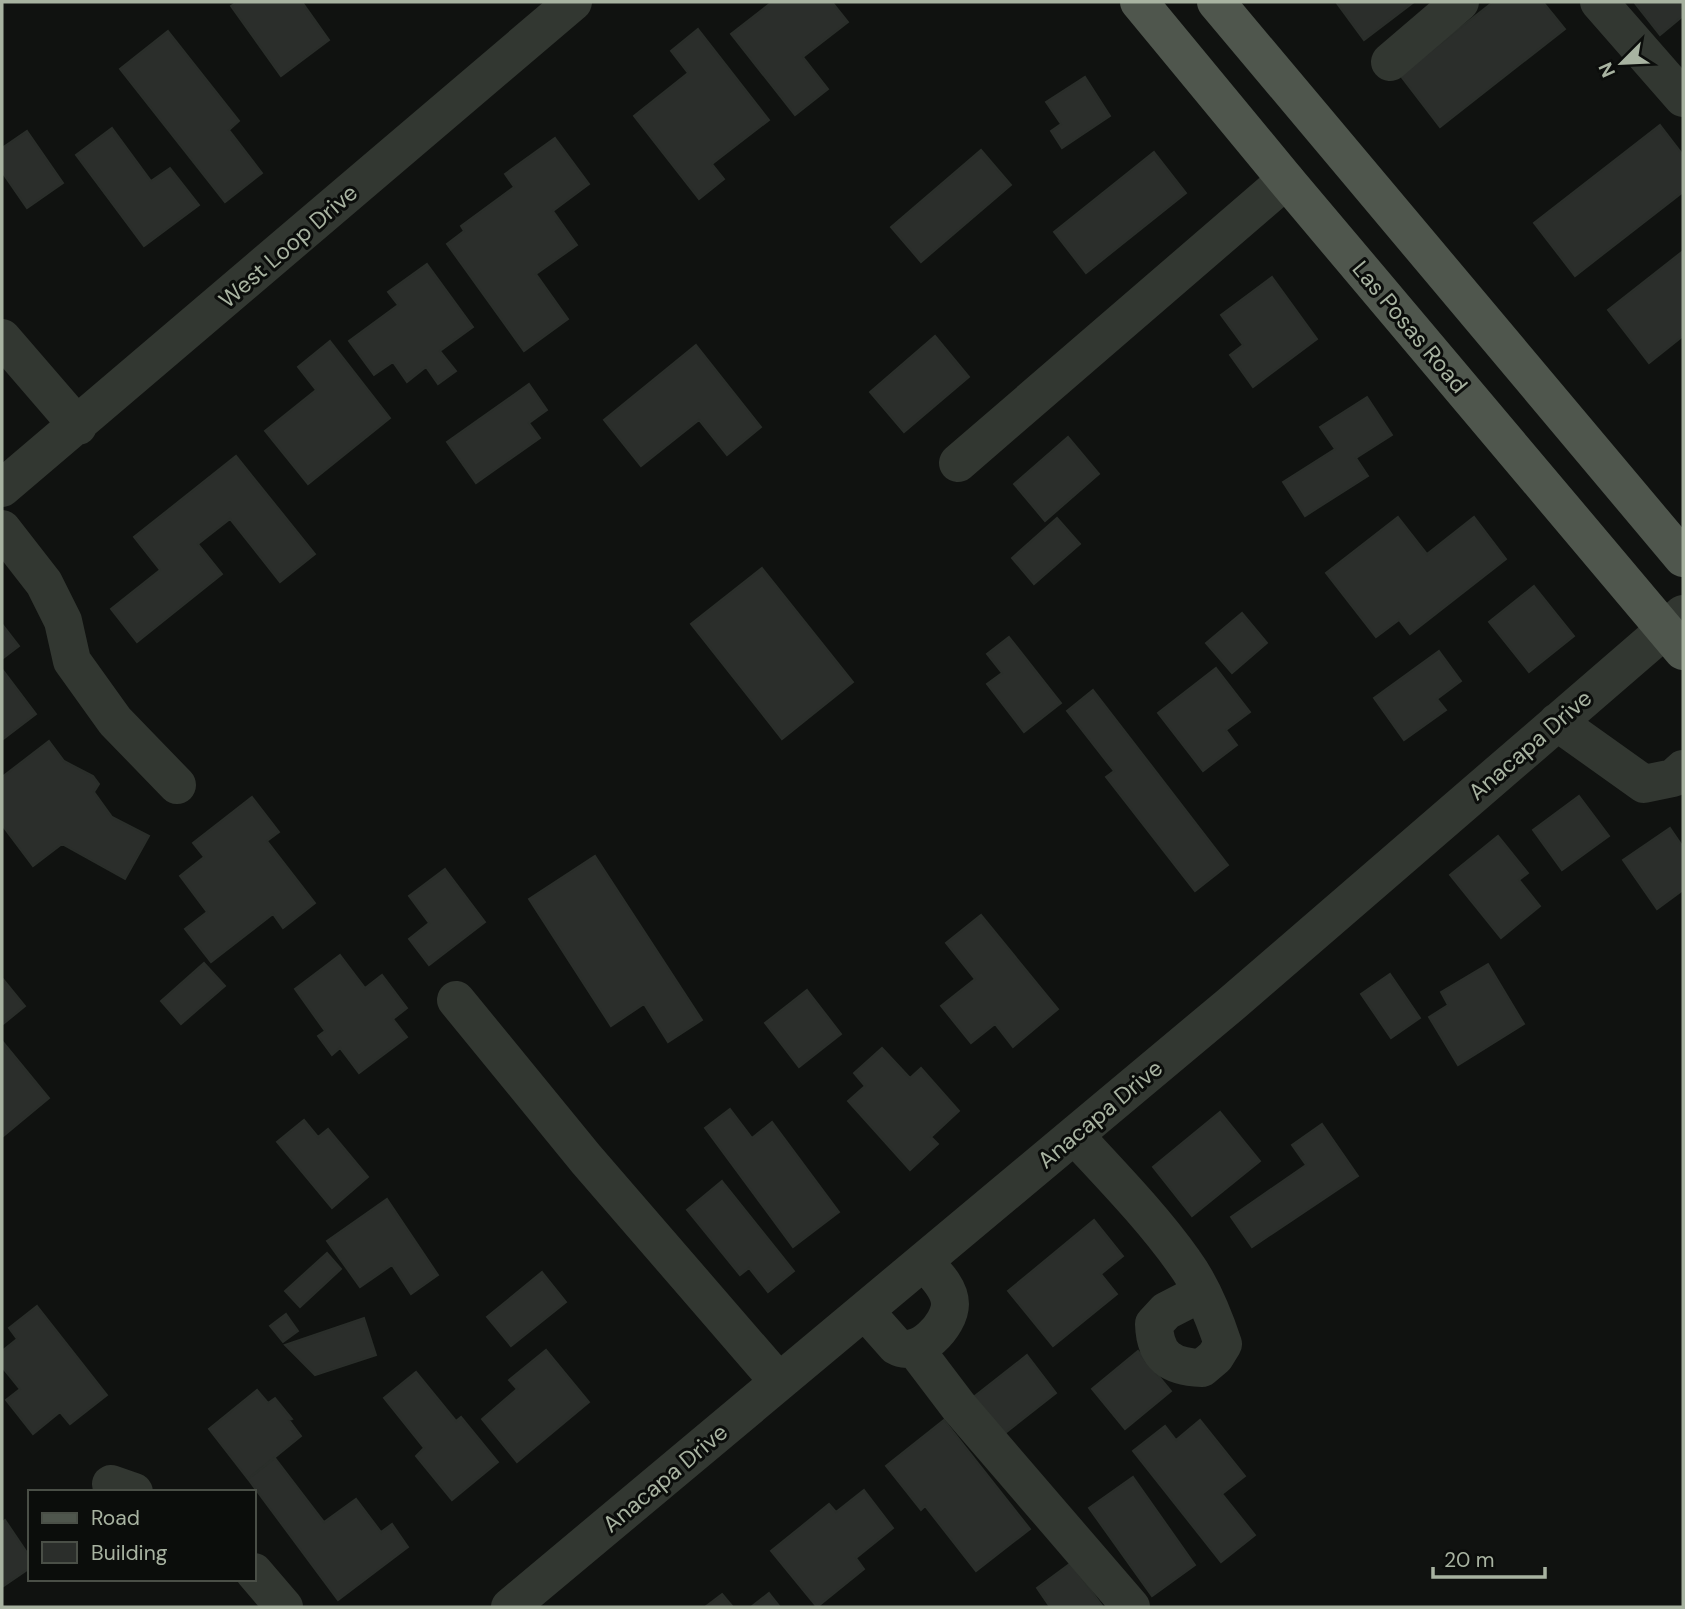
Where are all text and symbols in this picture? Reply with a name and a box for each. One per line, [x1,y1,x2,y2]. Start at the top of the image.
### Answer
north arrow [1587,28,1657,98]
text: N [1593,58,1621,81]
street label: West Loop Drive [212,178,364,314]
street label: Las Posas Road [1346,255,1474,399]
street label: Anacapa Drive [1462,683,1598,807]
street label: Anacapa Drive [1031,1053,1169,1175]
street label: Anacapa Drive [596,1417,734,1539]
legend [28,1490,256,1581]
text: Road [91,1504,140,1532]
scale bar [1433,1536,1545,1580]
text: Building [91,1539,168,1567]
text: 20 m [1444,1546,1495,1574]

